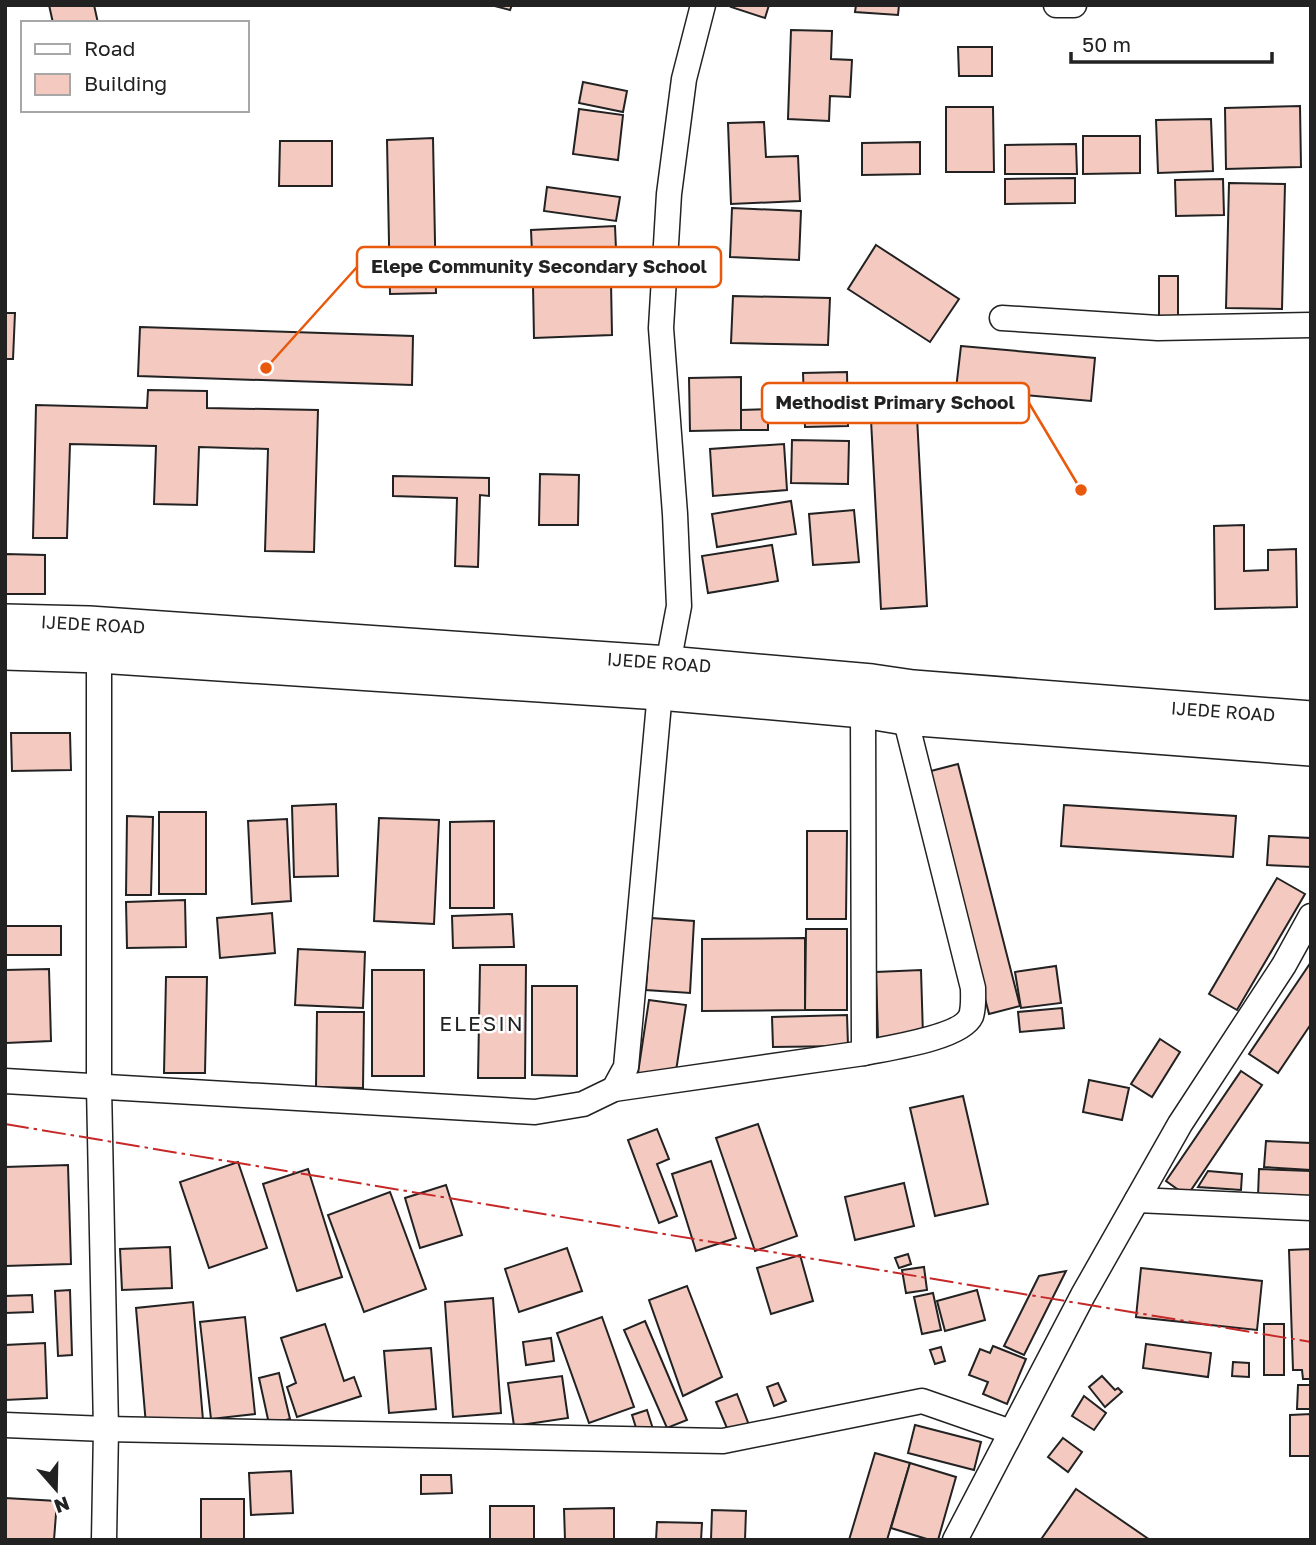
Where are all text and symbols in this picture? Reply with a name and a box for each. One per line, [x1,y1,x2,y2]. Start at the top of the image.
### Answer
legend [21,21,248,112]
scale bar [1071,21,1272,65]
text: 50 m [1082,31,1131,57]
text: Road [84,35,135,61]
text: Building [84,70,167,96]
callout: Elepe Community Secondary School [357,247,721,287]
text: Elepe Community Secondary School [371,254,707,277]
callout: Methodist Primary School [762,383,1029,423]
text: Methodist Primary School [775,390,1015,413]
street label: IJEDE ROAD [40,610,146,638]
street label: IJEDE ROAD [606,647,712,677]
street label: IJEDE ROAD [1170,696,1276,726]
district label: ELESIN [439,1010,525,1036]
north arrow [21,1454,91,1524]
text: N [51,1492,73,1519]

